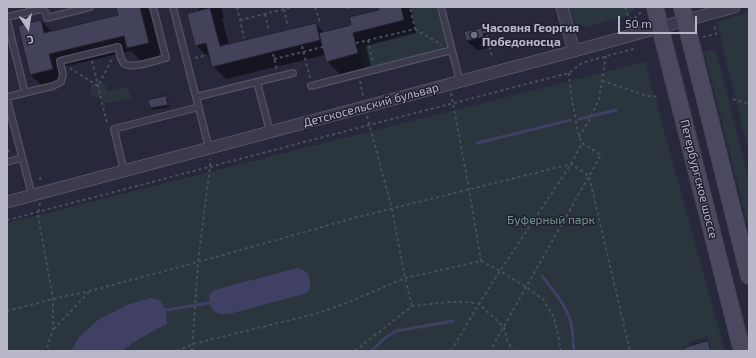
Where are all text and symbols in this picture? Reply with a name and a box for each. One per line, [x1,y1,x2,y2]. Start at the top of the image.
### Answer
north arrow [8,8,48,48]
scale bar [620,8,699,34]
text: 50 m [625,16,652,30]
place label: Часовня Георгия Победоносца [482,21,579,49]
marker: Часовня Георгия Победоносца [469,30,479,40]
text: С [26,33,35,47]
street label: Детскосельский бульвар [302,80,440,130]
street label: Петербургское шоссе [677,118,721,240]
park label: Буферный парк [507,213,595,227]

